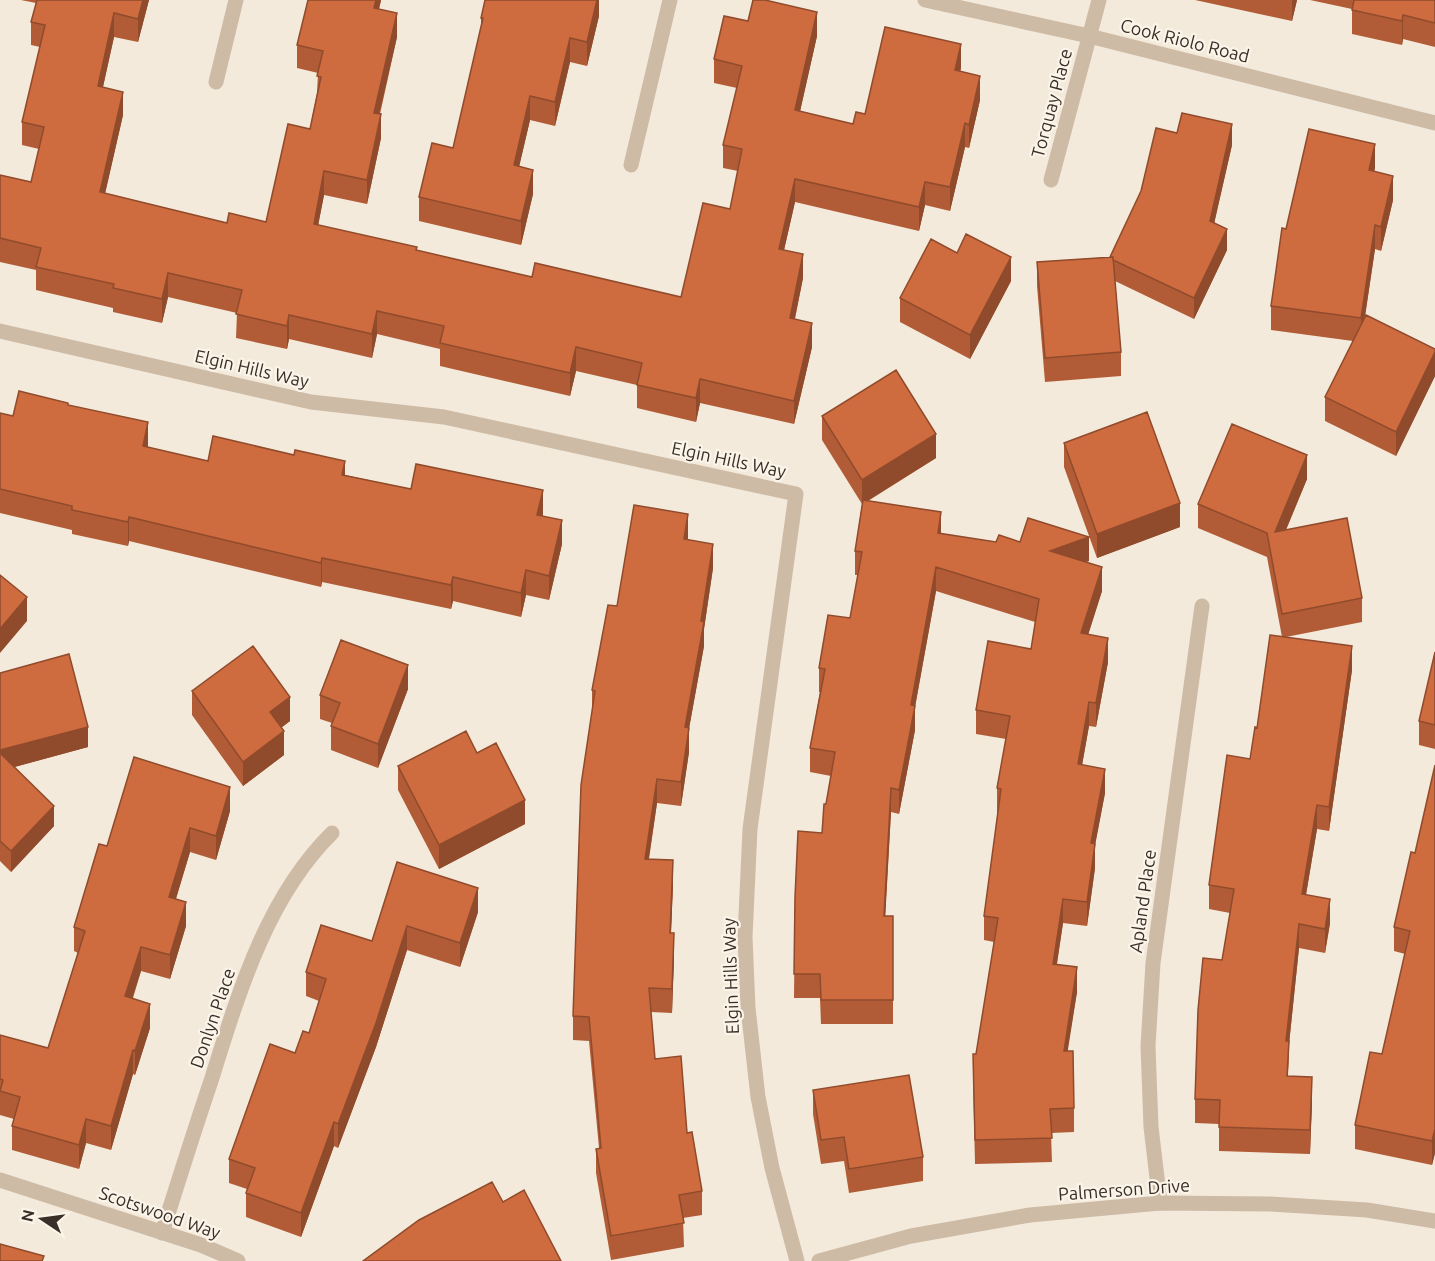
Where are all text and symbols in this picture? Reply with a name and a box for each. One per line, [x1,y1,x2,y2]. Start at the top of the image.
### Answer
street label: Cook Riolo Road [1118,14,1252,66]
street label: Torquay Place [1027,46,1075,160]
street label: Elgin Hills Way [193,345,311,391]
street label: Elgin Hills Way [670,437,788,481]
street label: Apland Place [1125,848,1159,954]
street label: Elgin Hills Way [718,917,742,1035]
street label: Donlyn Place [186,965,238,1071]
street label: Palmerson Drive [1057,1174,1191,1204]
street label: Scotswood Way [97,1182,224,1242]
north arrow [12,1189,72,1249]
text: N [17,1208,37,1223]

